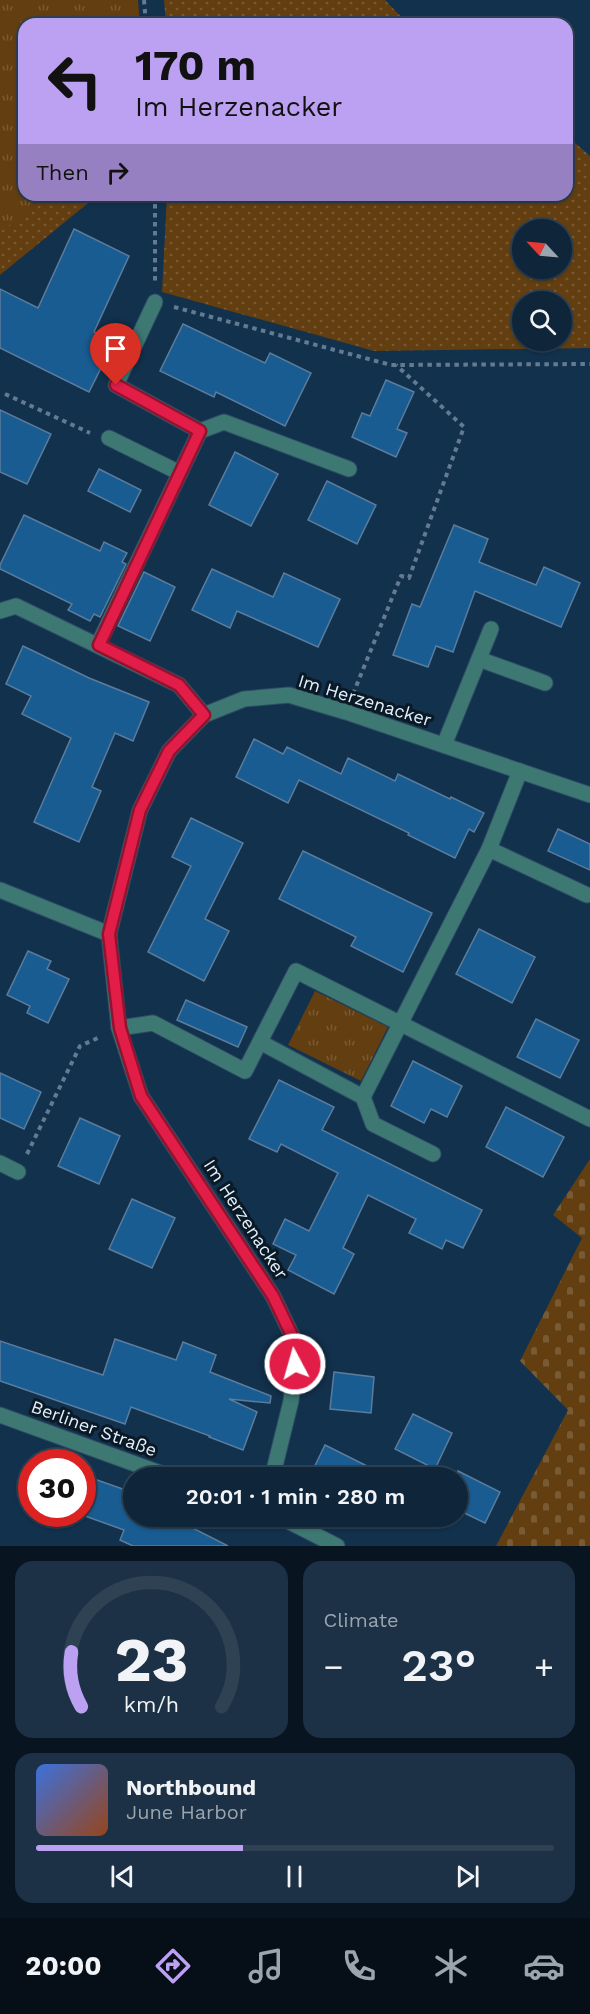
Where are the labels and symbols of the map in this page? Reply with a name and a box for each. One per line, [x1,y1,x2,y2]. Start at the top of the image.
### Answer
north arrow [512,219,572,279]
pin [90,323,141,385]
street label: Im Herzenacker [296,670,434,730]
street label: Im Herzenacker [200,1155,292,1283]
position arrow [263,1332,327,1396]
street label: Berliner Straße [28,1396,160,1460]
speed limit sign: 30 [18,1449,96,1527]

